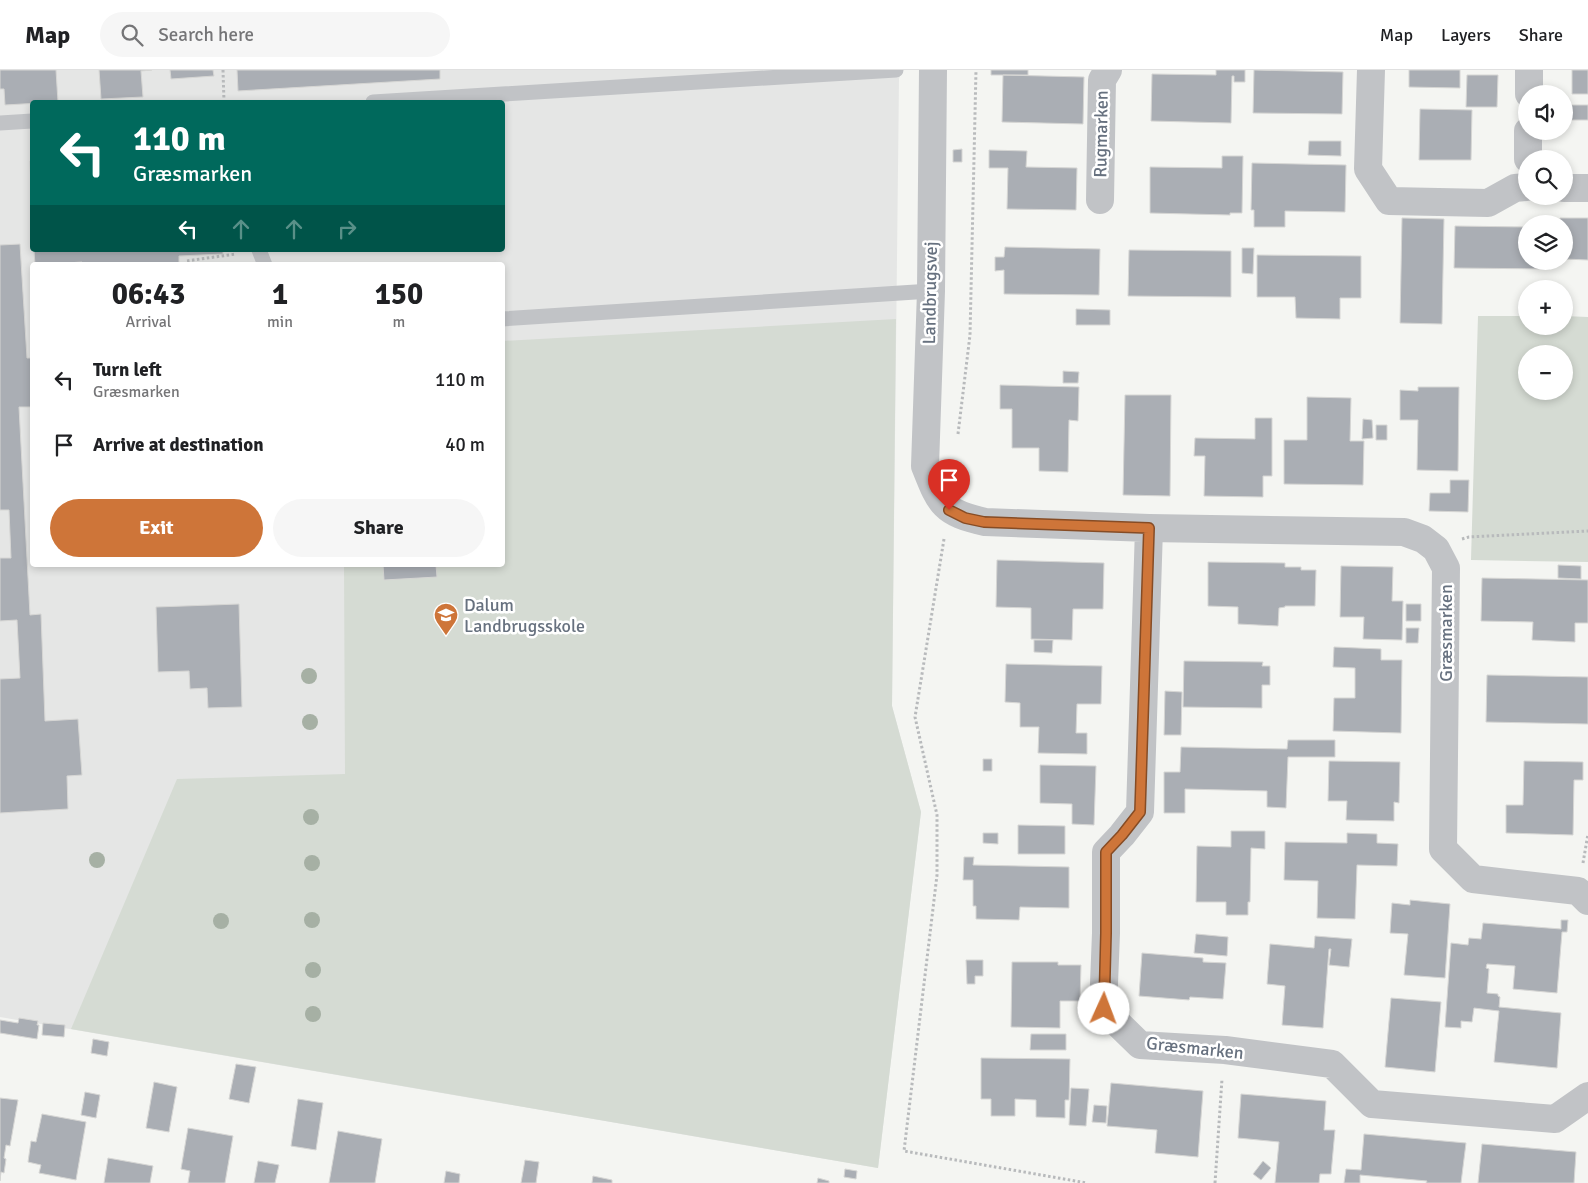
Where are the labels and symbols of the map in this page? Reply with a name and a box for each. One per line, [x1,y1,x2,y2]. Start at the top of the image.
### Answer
street label: Rugmarken [1089,90,1113,178]
street label: Landbrugsvej [918,241,942,345]
pin [928,459,970,510]
street label: Græsmarken [1435,584,1457,682]
place label: Dalum Landbrugsskole [464,594,585,637]
school or university icon: Dalum Landbrugsskole [433,602,459,636]
position arrow [1077,982,1129,1034]
street label: Græsmarken [1145,1032,1245,1064]

